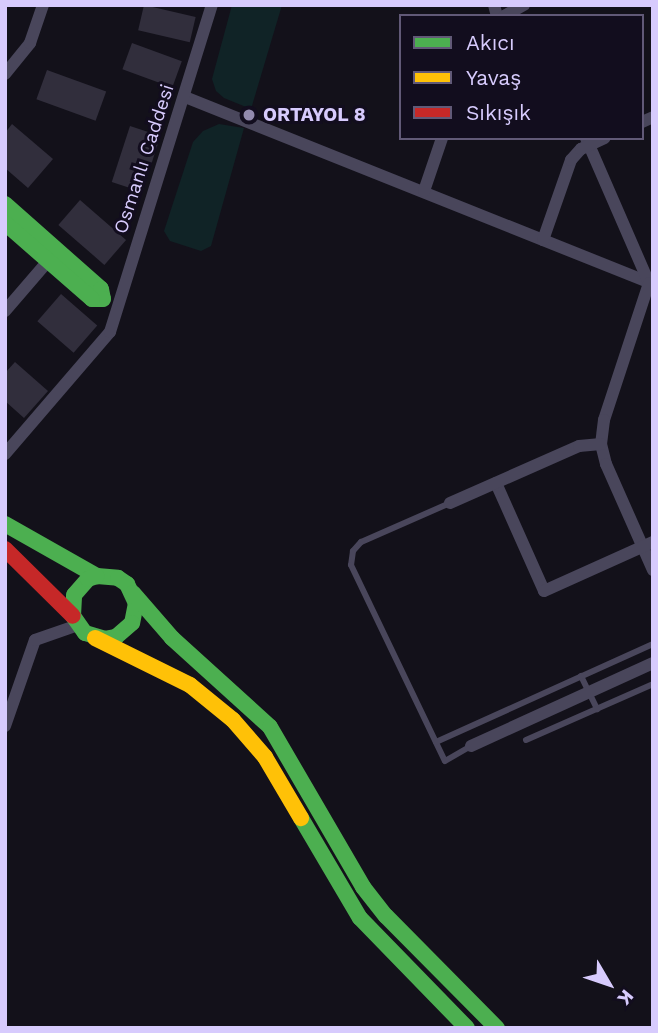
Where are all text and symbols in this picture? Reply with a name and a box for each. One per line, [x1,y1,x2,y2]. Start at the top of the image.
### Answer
legend [399,14,644,140]
text: Akıcı [466,30,515,55]
text: Yavaş [466,65,521,90]
street label: Osmanlı Caddesi [109,81,179,237]
text: Sıkışık [466,100,531,125]
place label: ORTAYOL 8 [263,104,366,126]
marker: ORTAYOL 8 [241,107,257,123]
north arrow [574,949,644,1019]
text: K [613,985,639,1010]

